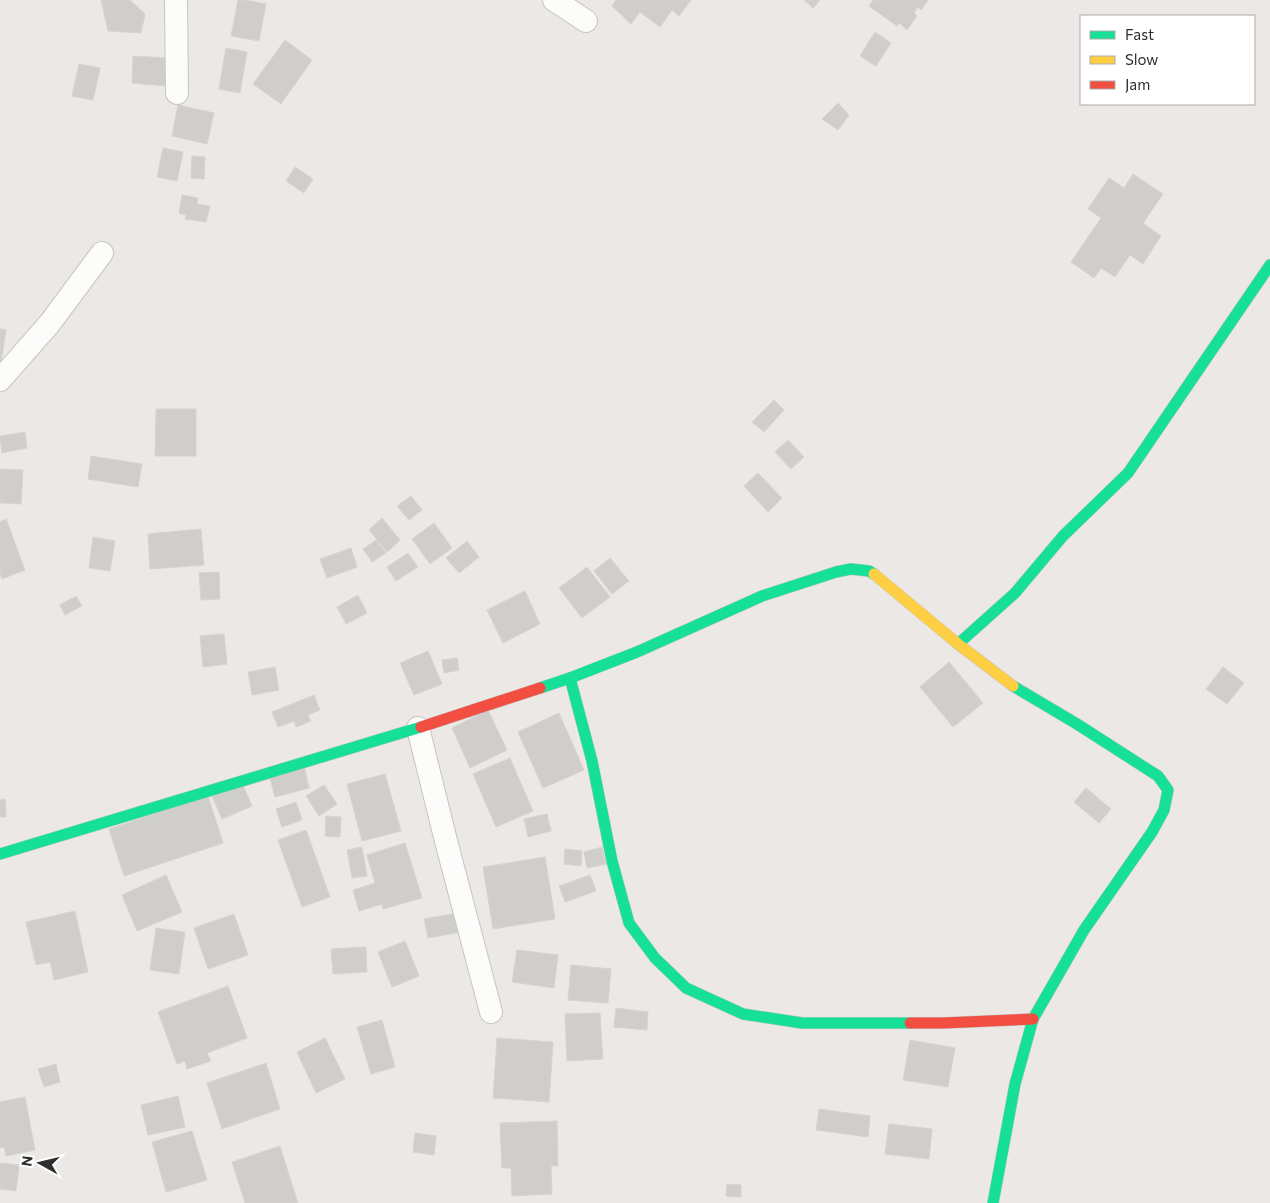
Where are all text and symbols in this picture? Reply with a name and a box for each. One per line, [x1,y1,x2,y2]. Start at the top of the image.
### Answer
legend [1080,15,1255,105]
text: Fast [1125,25,1154,43]
text: Slow [1125,50,1158,68]
text: Jam [1125,75,1150,93]
north arrow [15,1138,65,1188]
text: N [17,1155,36,1168]

